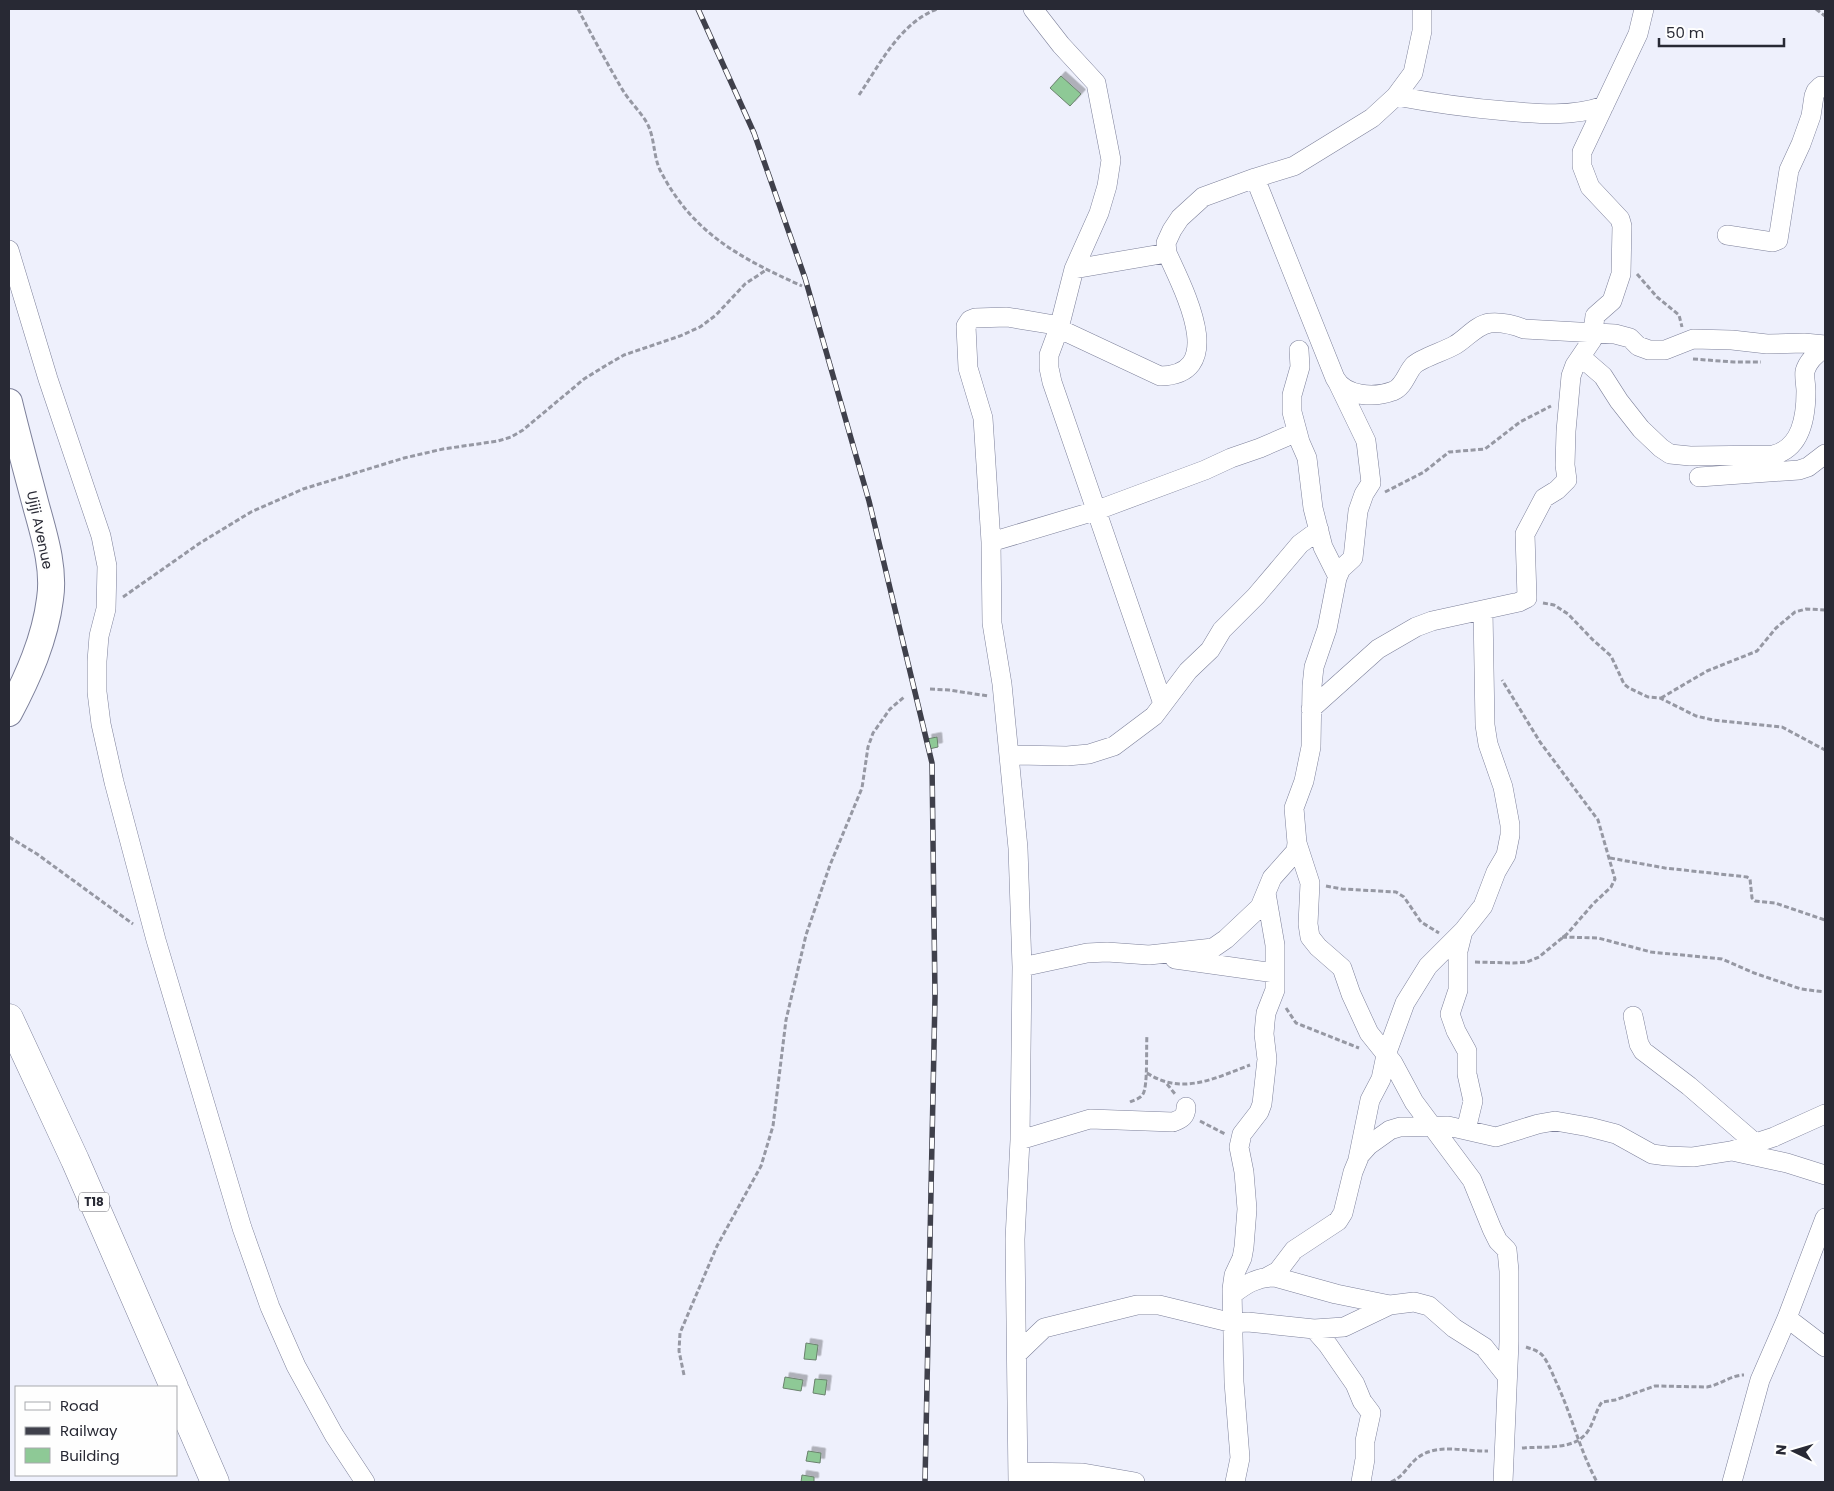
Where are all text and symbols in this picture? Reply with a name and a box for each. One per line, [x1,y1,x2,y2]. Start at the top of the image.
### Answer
scale bar [1659,15,1784,47]
text: 50 m [1666,22,1704,43]
street label: Ujiji Avenue [22,489,58,571]
road number: T18 [79,1192,109,1212]
legend [15,1386,178,1476]
text: Road [60,1395,99,1416]
text: Railway [60,1420,118,1441]
north arrow [1769,1426,1819,1476]
text: N [1771,1444,1791,1456]
text: Building [60,1445,120,1466]

